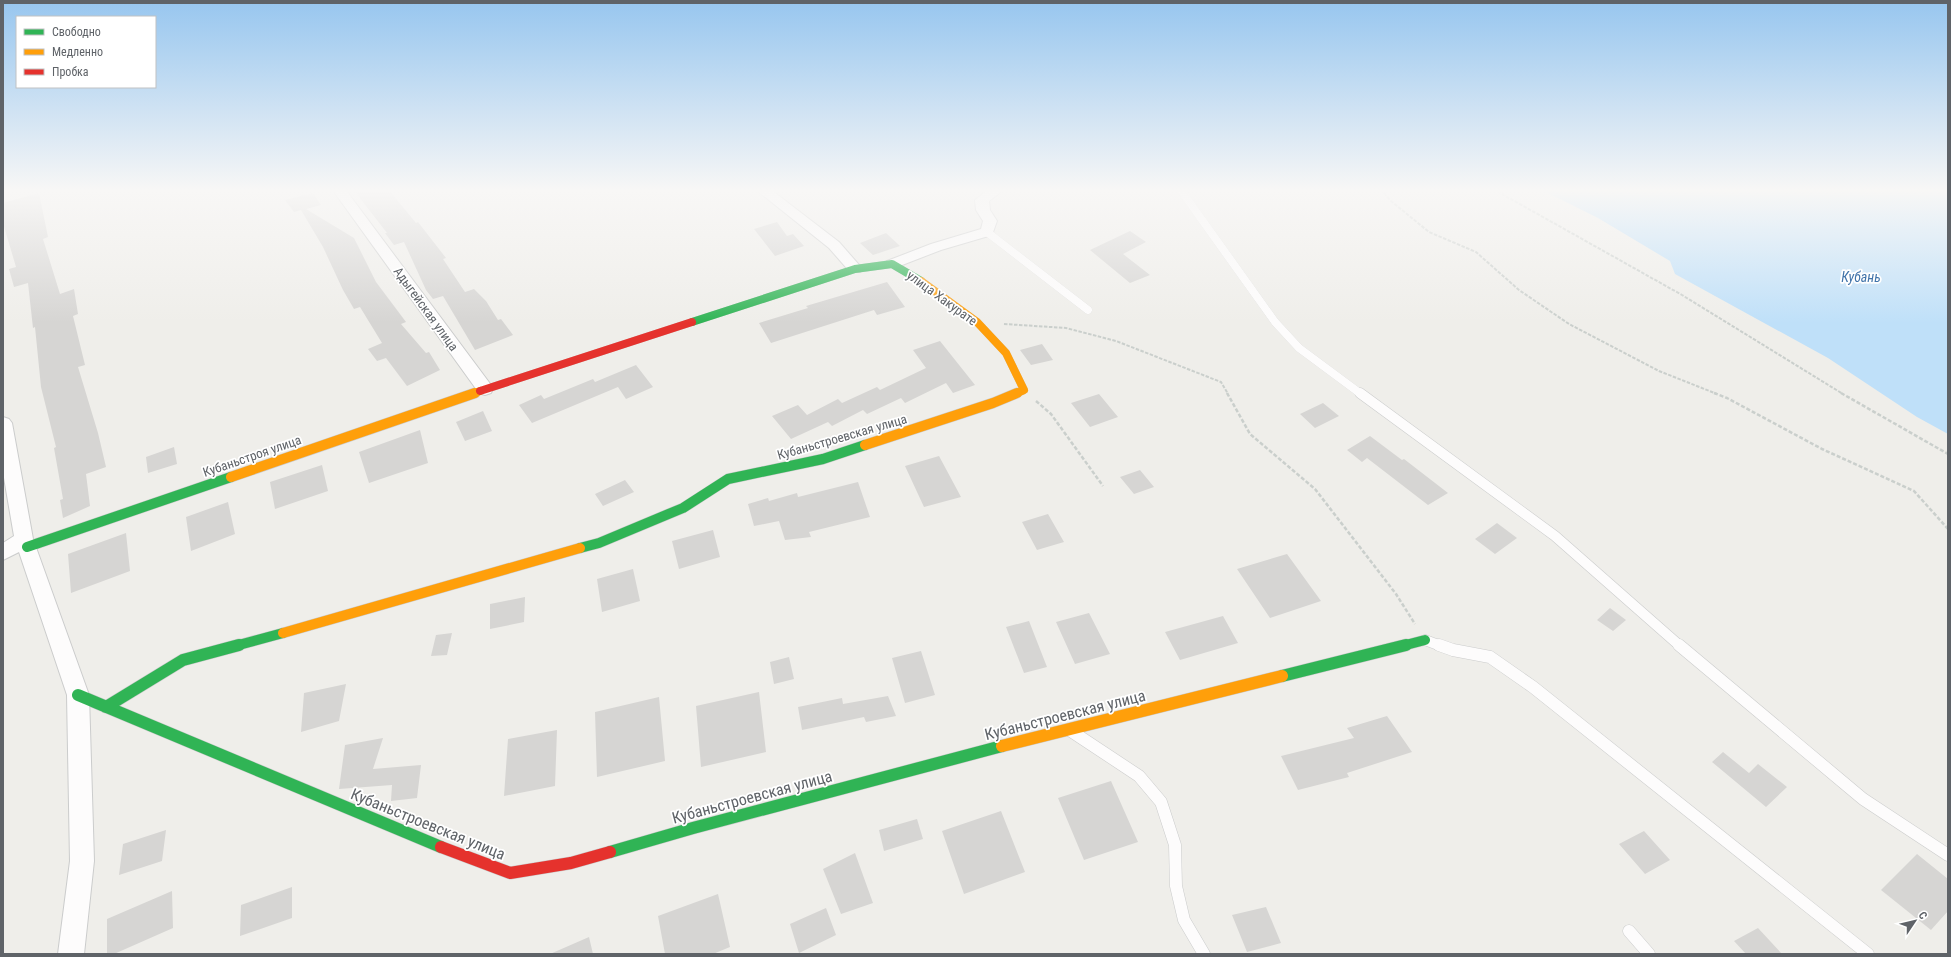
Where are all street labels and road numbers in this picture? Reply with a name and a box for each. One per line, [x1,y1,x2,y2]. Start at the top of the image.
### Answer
street label: Адыгейская улица [391,264,461,354]
street label: улица Хакурате [904,267,980,329]
street label: Кубаньстроевская улица [775,411,909,463]
street label: Кубаньстроя улица [201,432,303,480]
street label: Кубаньстроевская улица [983,686,1147,744]
street label: Кубаньстроевская улица [670,766,834,828]
street label: Кубаньстроевская улица [348,784,508,864]

